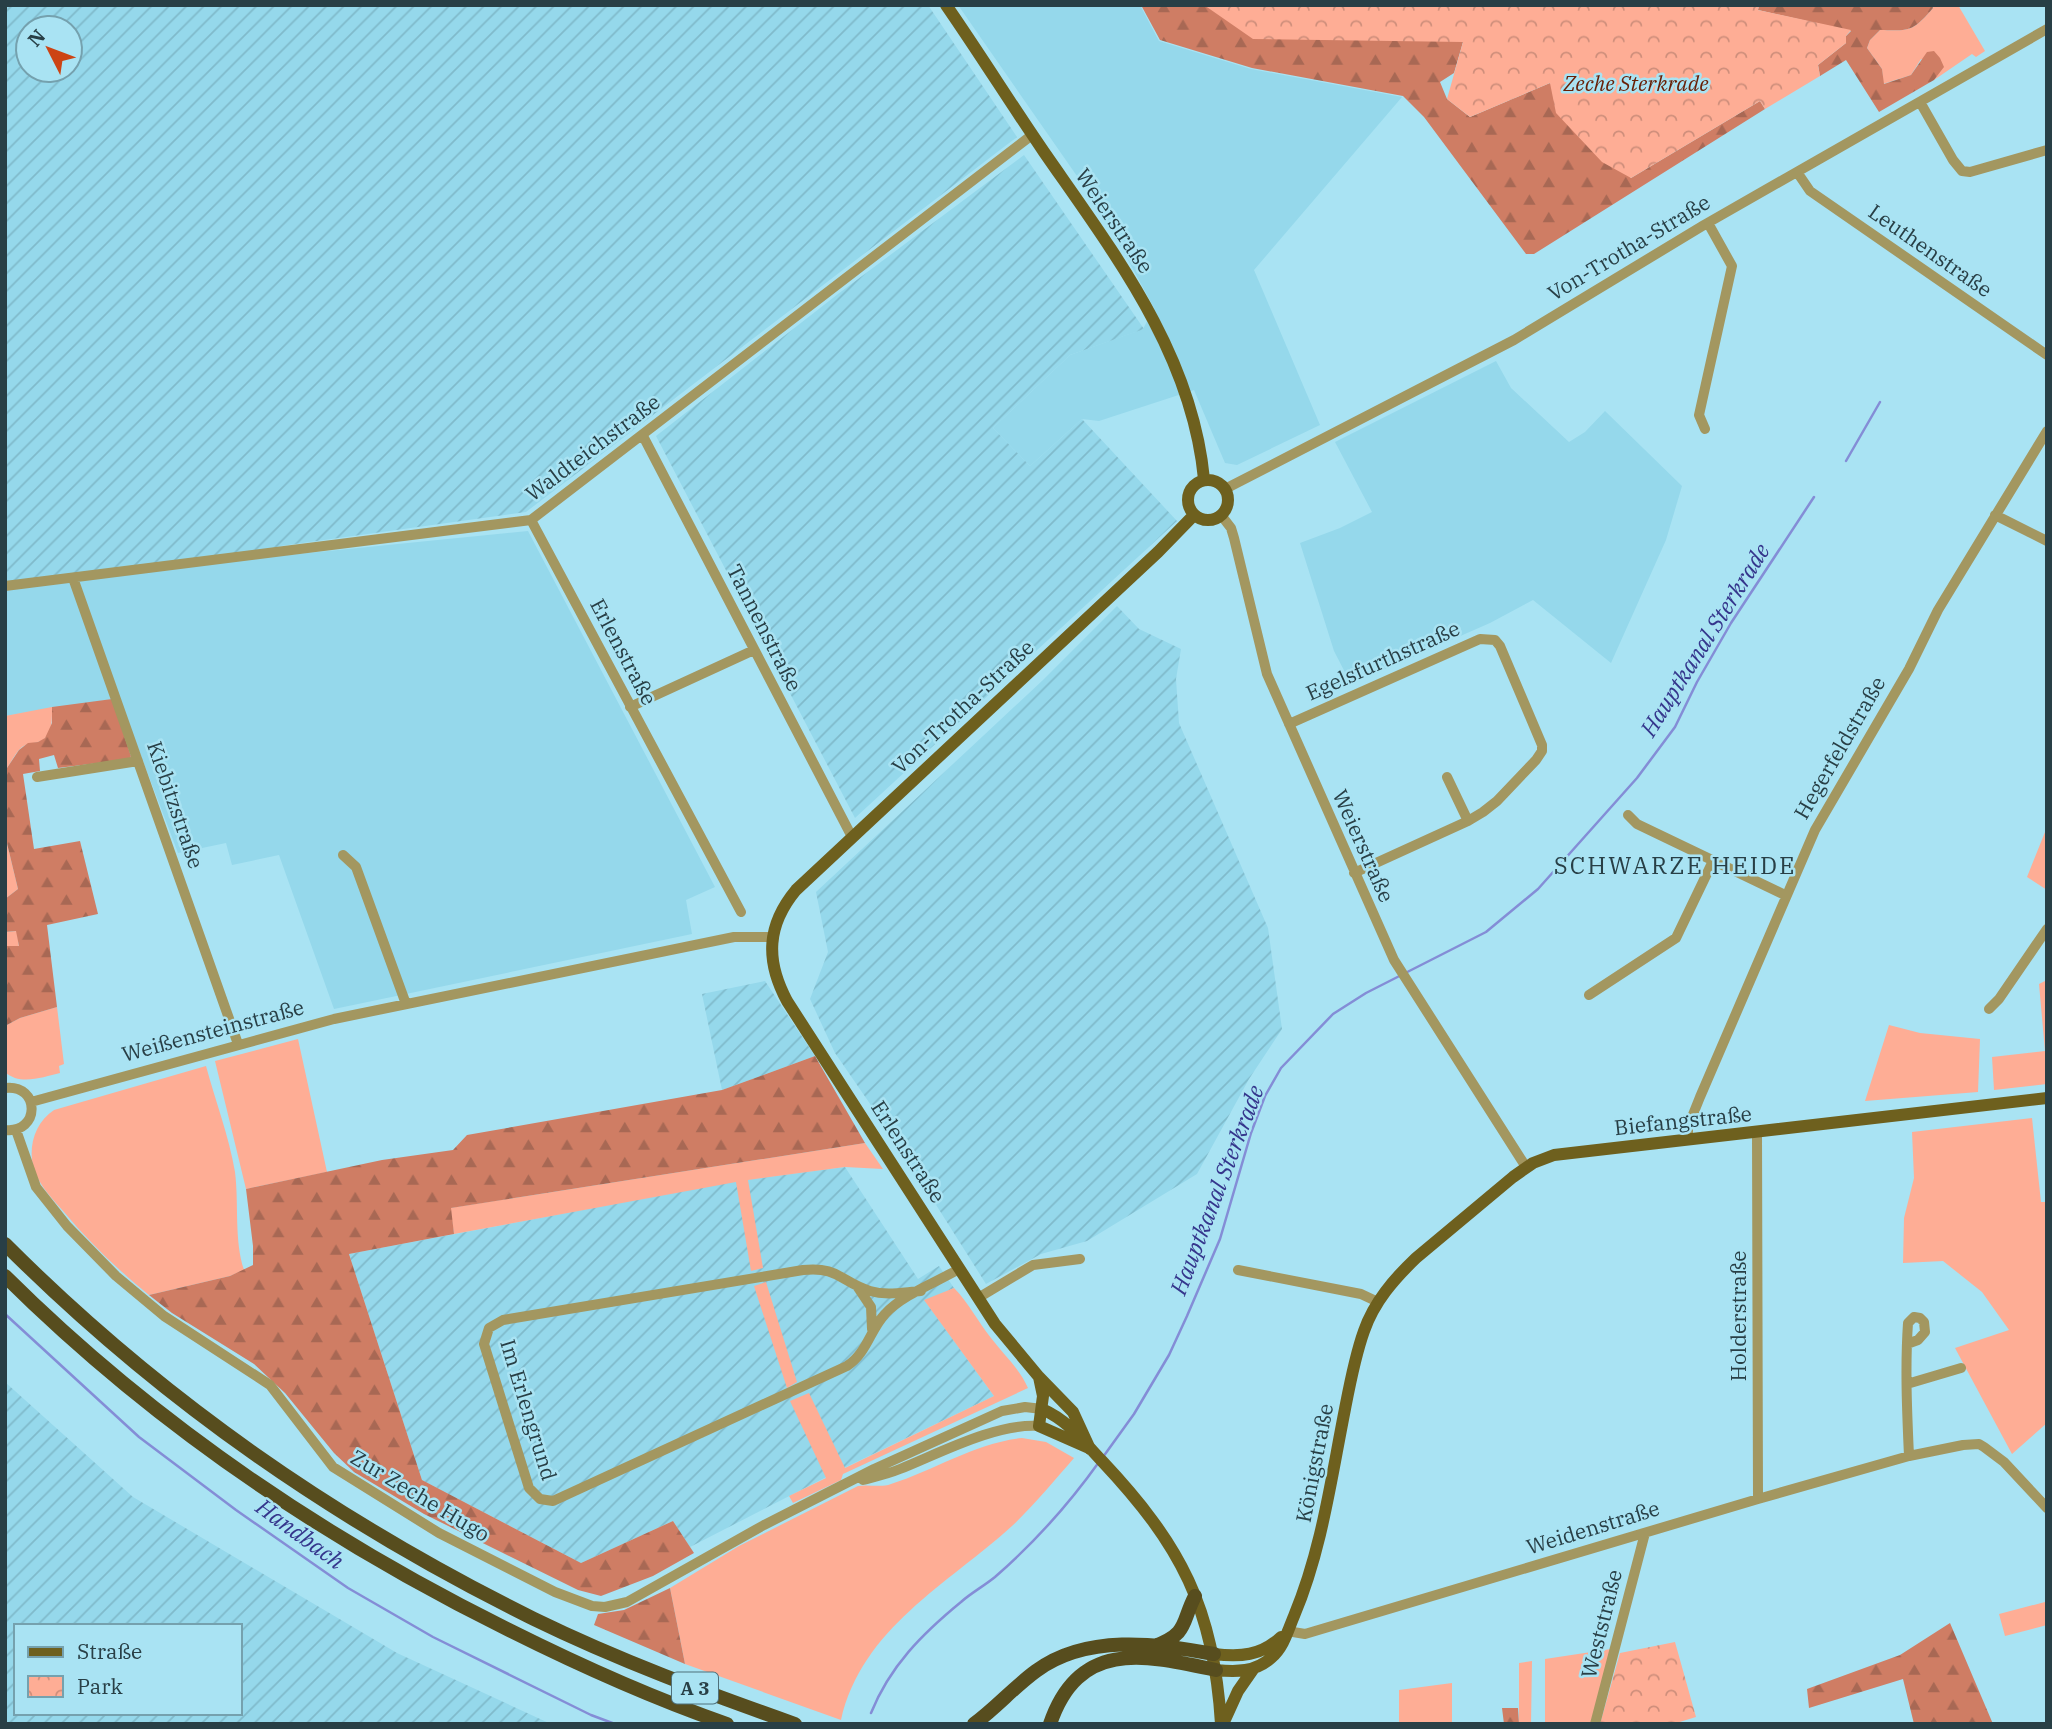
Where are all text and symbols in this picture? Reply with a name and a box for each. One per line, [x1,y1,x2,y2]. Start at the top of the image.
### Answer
north arrow [14,14,84,84]
text: N [22,24,50,51]
park label: Zeche Sterkrade [1562,69,1709,97]
street label: Weierstraße [1069,163,1160,278]
street label: Von-Trotha-Straße [1542,188,1715,307]
street label: Leuthenstraße [1863,197,1998,303]
street label: Waldteichstraße [519,387,665,507]
water label: Hauptkanal Sterkrade [1632,537,1776,742]
street label: Tannenstraße [721,559,809,696]
street label: Erlenstraße [584,593,664,710]
street label: Egelsfurthstraße [1301,614,1464,707]
street label: Von-Trotha-Straße [885,633,1039,780]
street label: Hegerfeldstraße [1787,671,1891,824]
street label: Kiebitzstraße [141,737,211,872]
street label: Weierstraße [1327,785,1401,906]
district label: SCHWARZE HEIDE [1554,849,1796,881]
street label: Weißensteinstraße [119,992,307,1068]
water label: Hauptkanal Sterkrade [1162,1081,1270,1300]
street label: Erlenstraße [865,1095,952,1208]
street label: Biefangstraße [1613,1099,1753,1141]
street label: Holderstraße [1724,1251,1752,1382]
street label: Im Erlengrund [494,1336,564,1484]
street label: Königstraße [1289,1401,1339,1525]
street label: Zur Zeche Hugo [346,1443,495,1548]
water label: Handbach [250,1491,351,1575]
street label: Weidenstraße [1523,1494,1663,1561]
street label: Weststraße [1574,1566,1628,1681]
legend [14,1624,242,1715]
text: Straße [77,1637,142,1665]
text: Park [77,1672,124,1700]
road number: A 3 [672,1672,718,1704]

